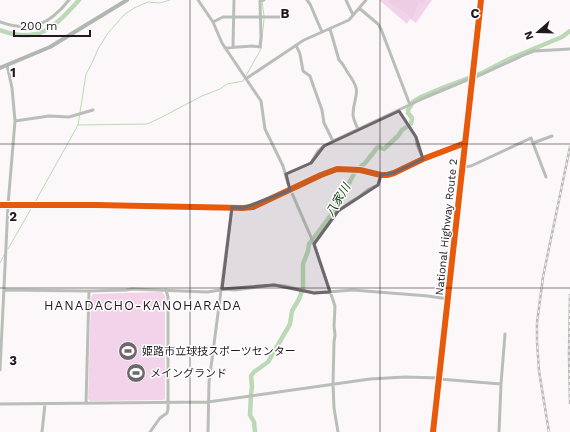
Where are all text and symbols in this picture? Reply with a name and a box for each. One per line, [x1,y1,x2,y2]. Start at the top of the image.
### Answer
text: B [281,6,290,21]
text: C [471,6,480,21]
scale bar [14,12,90,38]
north arrow [518,12,558,52]
text: 200 m [20,19,57,33]
text: N [522,29,537,41]
text: 1 [10,65,16,80]
street label: National Highway Route 2 [433,158,460,296]
water label: 八家川 [323,179,354,219]
text: 2 [9,209,17,224]
district label: HANADACHO-KANOHARADA [44,298,242,313]
sports icon: 姫路市立球技スポーツセンター [117,340,139,362]
place label: 姫路市立球技スポーツセンター [142,345,296,358]
text: 3 [9,353,17,368]
sports icon: メイングランド [125,362,147,384]
place label: メイングランド [150,367,227,380]

